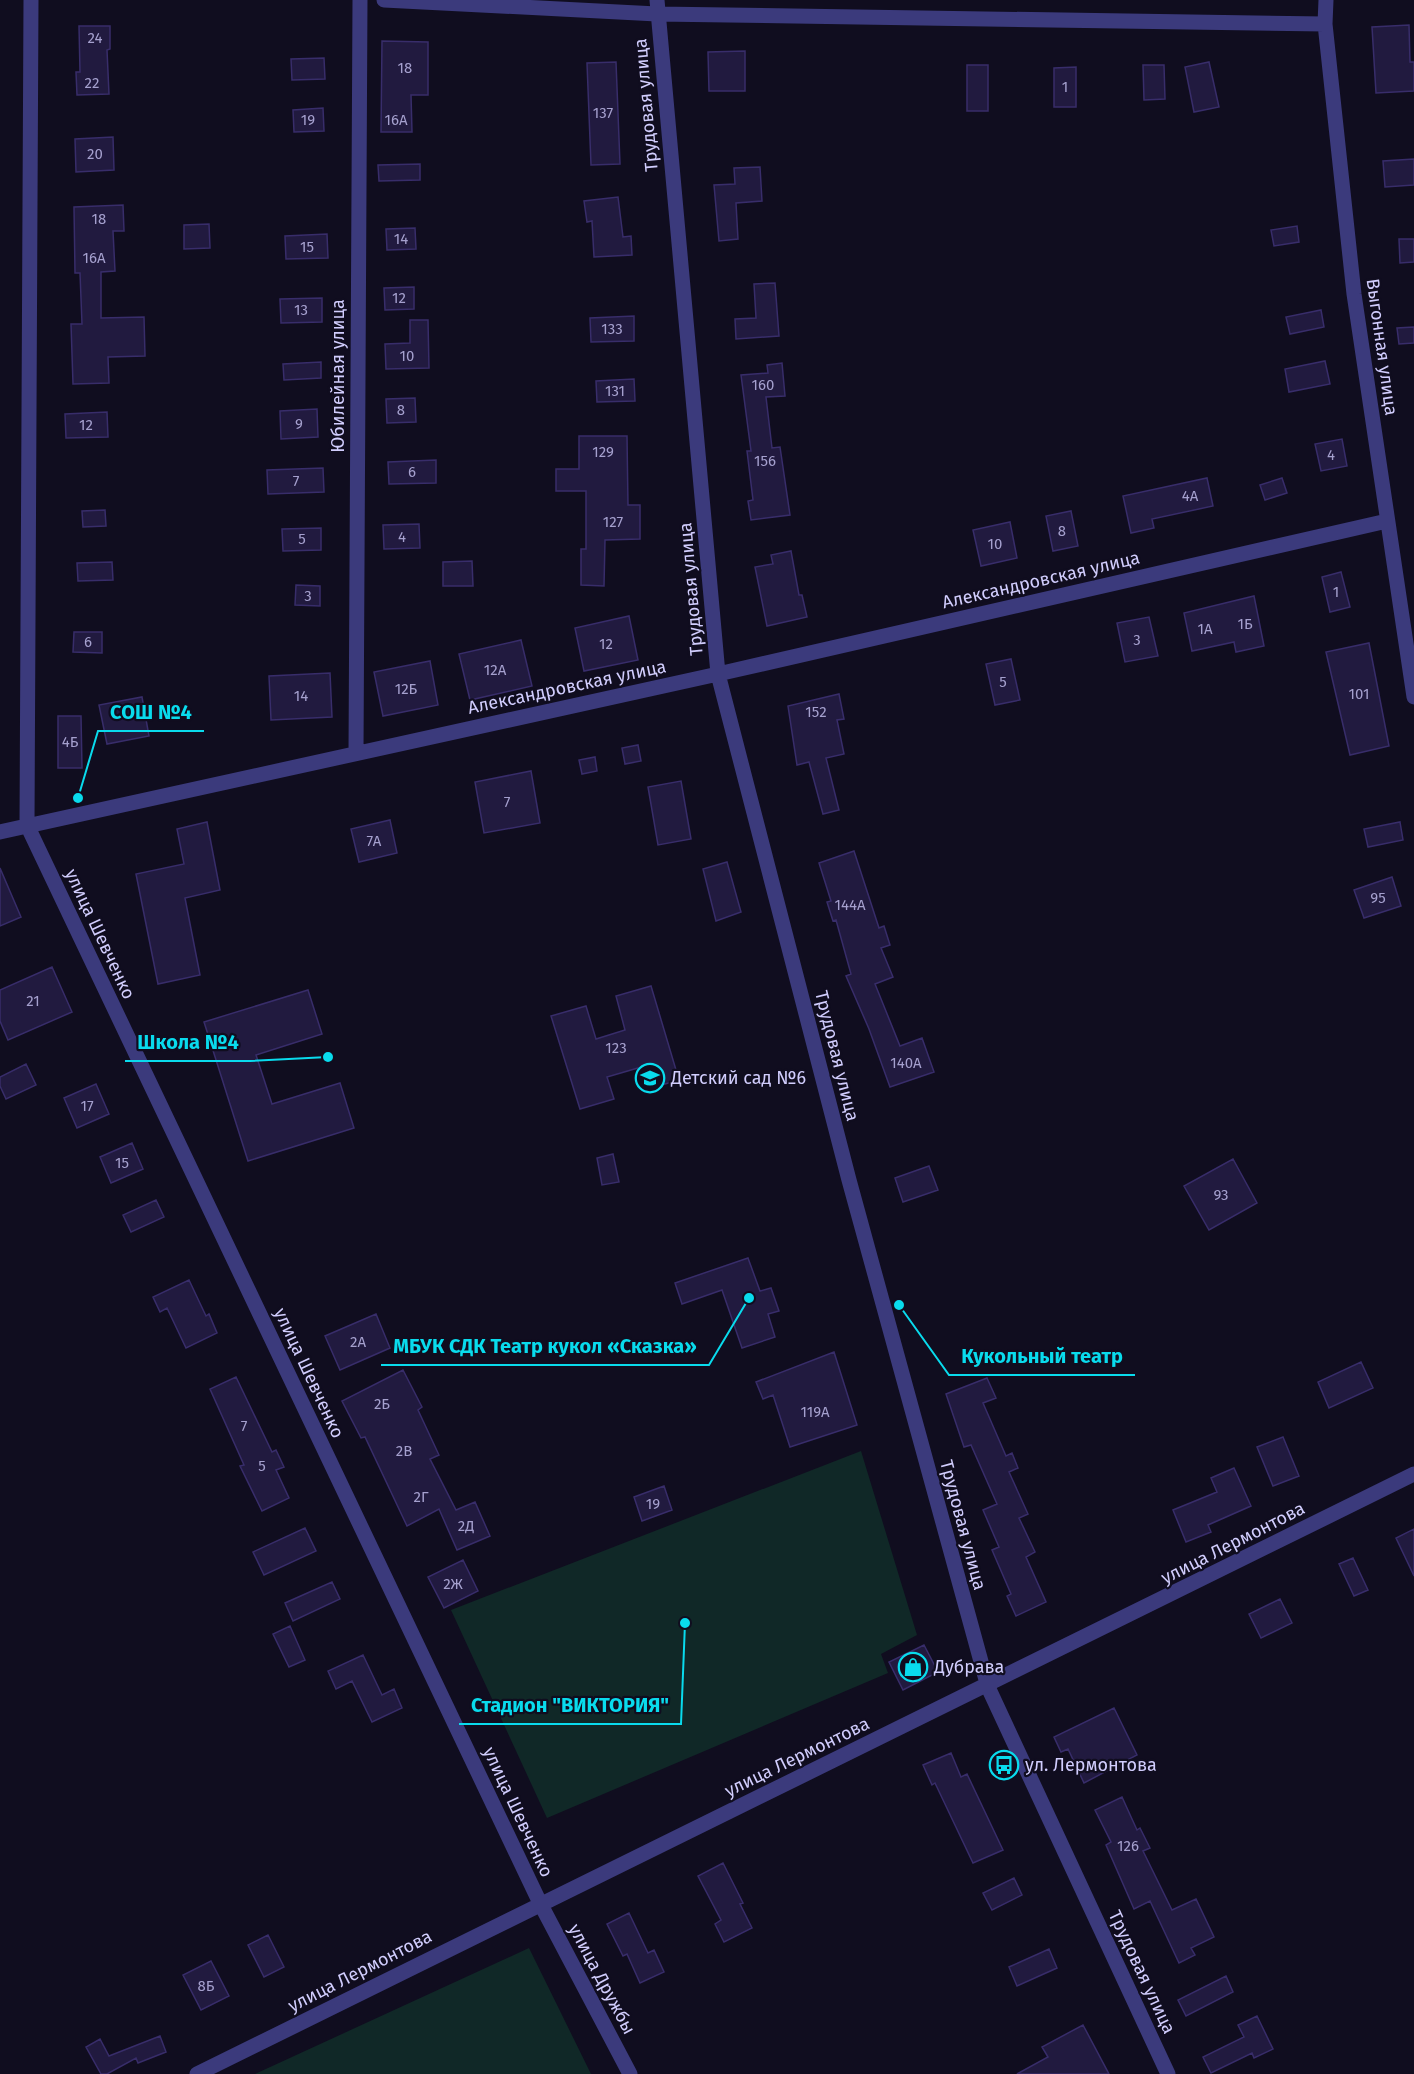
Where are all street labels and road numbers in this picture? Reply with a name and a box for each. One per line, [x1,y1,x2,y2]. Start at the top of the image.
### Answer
street label: Трудовая улица [629,37,663,173]
street label: Выгонная улица [1362,277,1402,417]
street label: Юбилейная улица [327,299,349,453]
street label: Трудовая улица [674,521,708,657]
street label: Александровская улица [940,547,1142,613]
street label: Александровская улица [466,655,668,719]
street label: улица Шевченко [60,865,140,1003]
street label: Трудовая улица [810,988,864,1124]
street label: улица Шевченко [269,1304,349,1442]
street label: Трудовая улица [935,1458,991,1592]
street label: улица Лермонтова [1157,1497,1309,1589]
street label: улица Лермонтова [721,1712,873,1802]
street label: улица Шевченко [478,1743,558,1881]
street label: Трудовая улица [1104,1907,1180,2037]
street label: улица Дружбы [564,1920,640,2038]
street label: улица Лермонтова [284,1925,436,2017]

